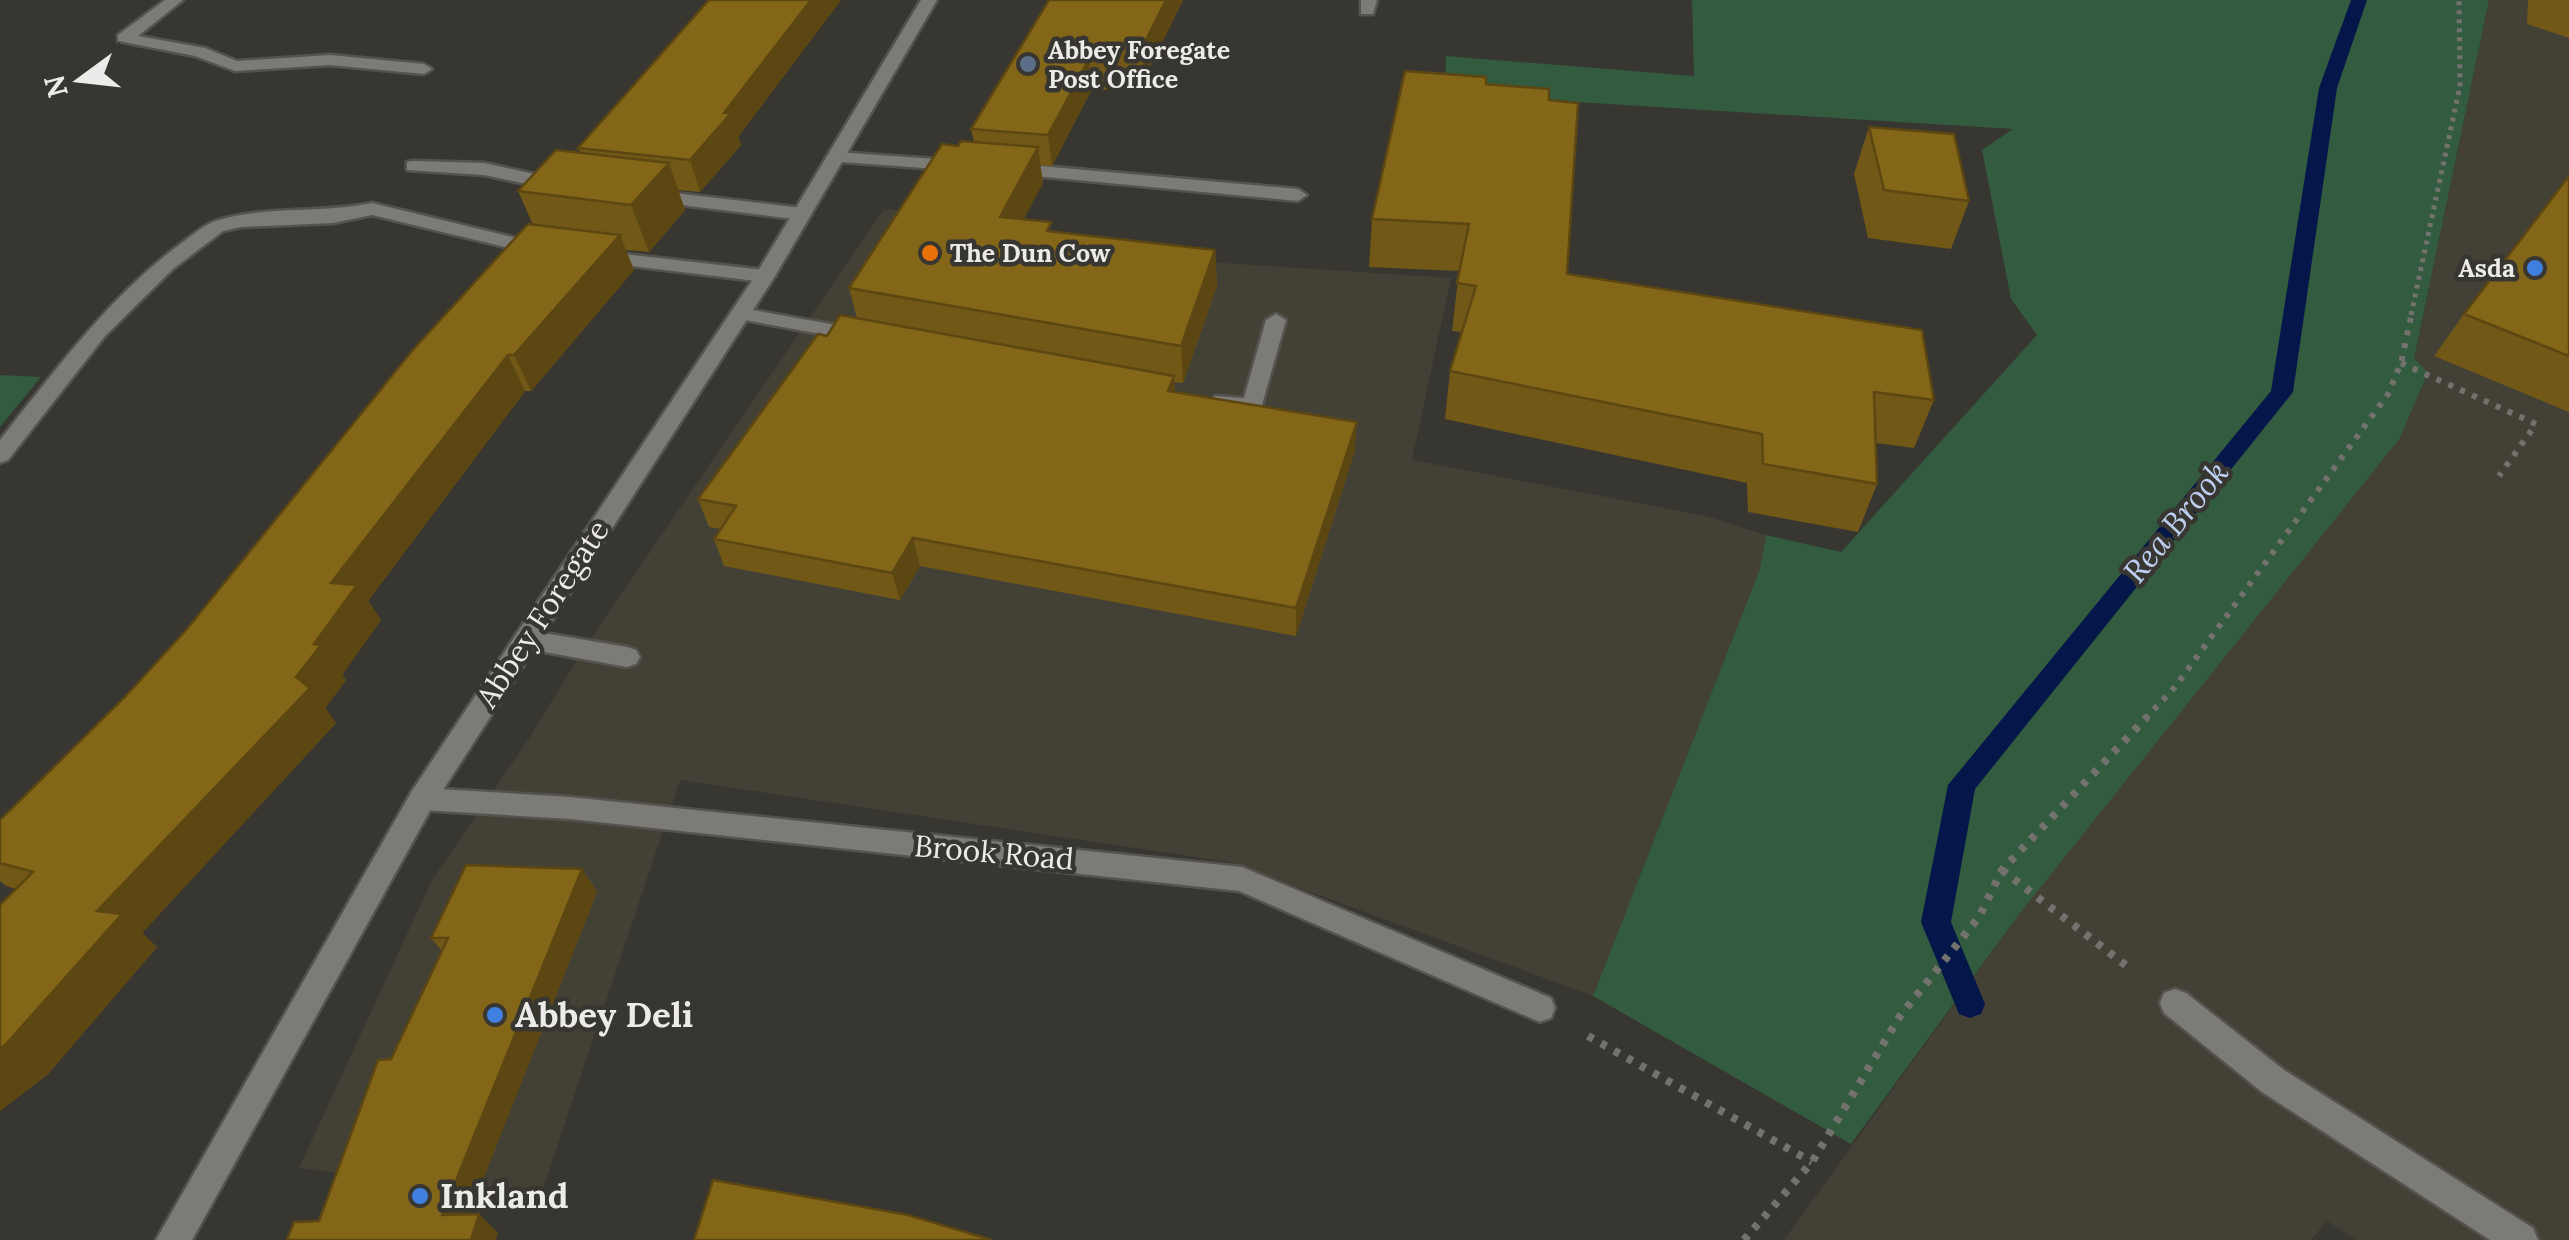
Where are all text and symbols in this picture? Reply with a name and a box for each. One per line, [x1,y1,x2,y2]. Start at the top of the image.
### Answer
north arrow [30,30,130,130]
place label: Abbey Foregate Post Office [1048,34,1230,95]
marker: Abbey Foregate Post Office [1017,53,1039,75]
text: N [36,71,76,102]
place label: The Dun Cow [950,237,1111,269]
marker: The Dun Cow [919,242,941,264]
place label: Asda [2458,252,2515,284]
marker: Asda [2524,257,2546,279]
water label: Rea Brook [2114,452,2237,591]
street label: Abbey Foregate [467,513,618,716]
street label: Brook Road [913,826,1075,878]
place label: Abbey Deli [515,992,693,1037]
marker: Abbey Deli [484,1004,506,1026]
place label: Inkland [440,1173,569,1218]
marker: Inkland [409,1185,431,1207]

